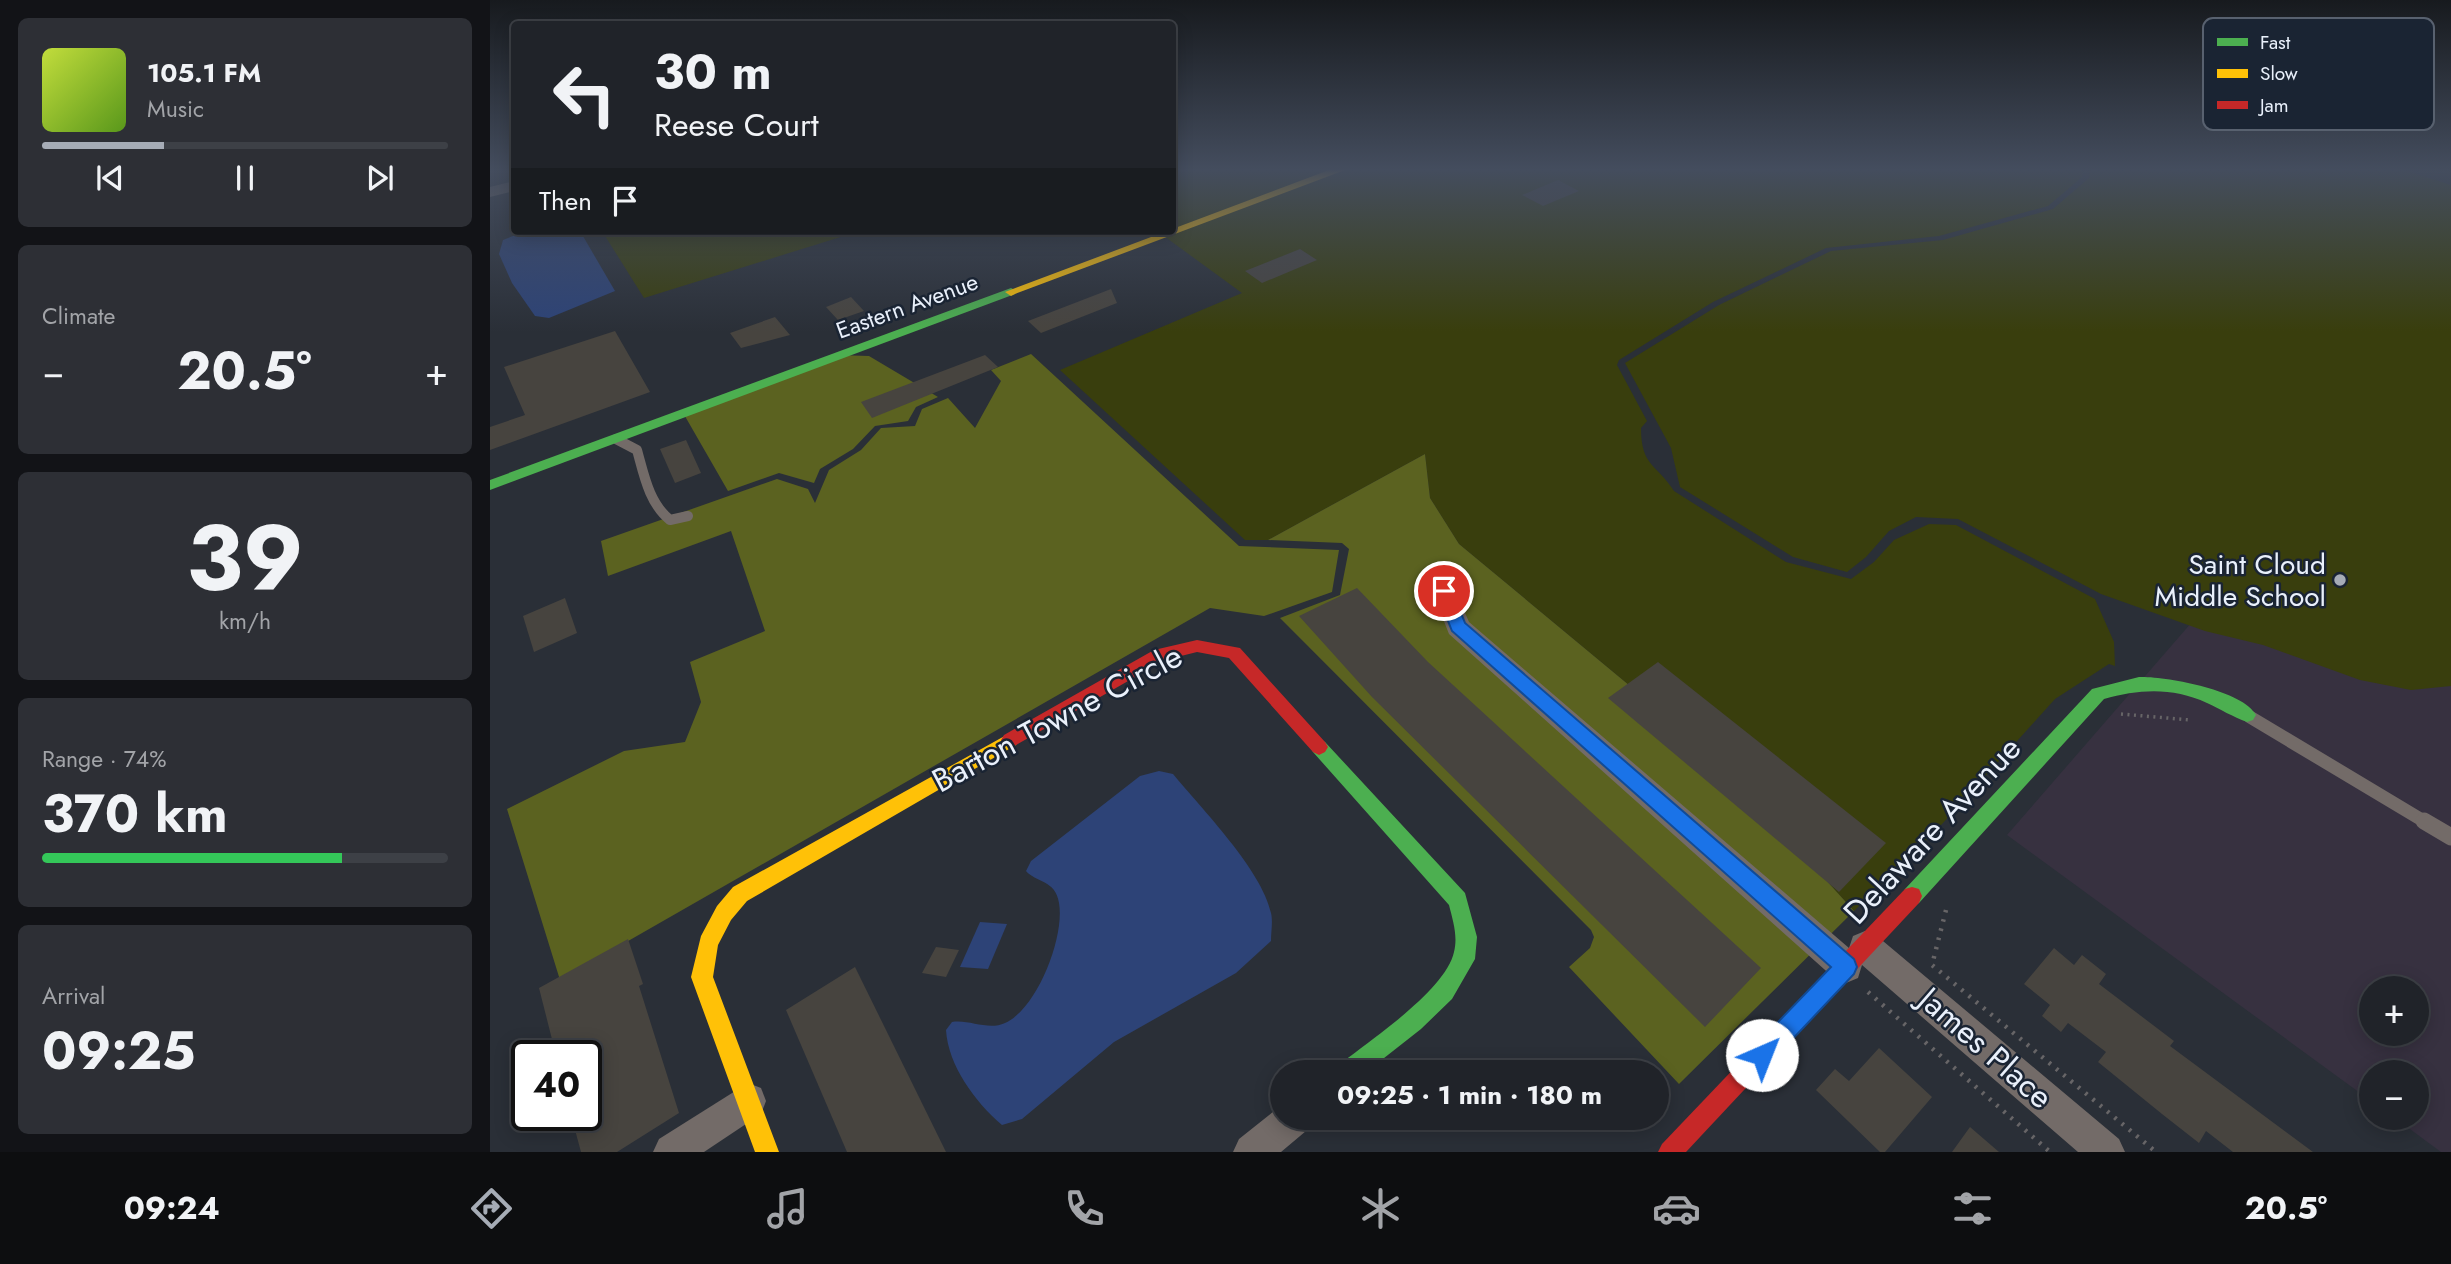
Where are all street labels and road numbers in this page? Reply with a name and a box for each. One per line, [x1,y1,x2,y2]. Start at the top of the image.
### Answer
street label: Eastern Avenue [831,265,983,347]
street label: Barton Towne Circle [924,632,1190,804]
street label: Delaware Avenue [1832,726,2032,934]
street label: James Place [1906,974,2063,1120]

